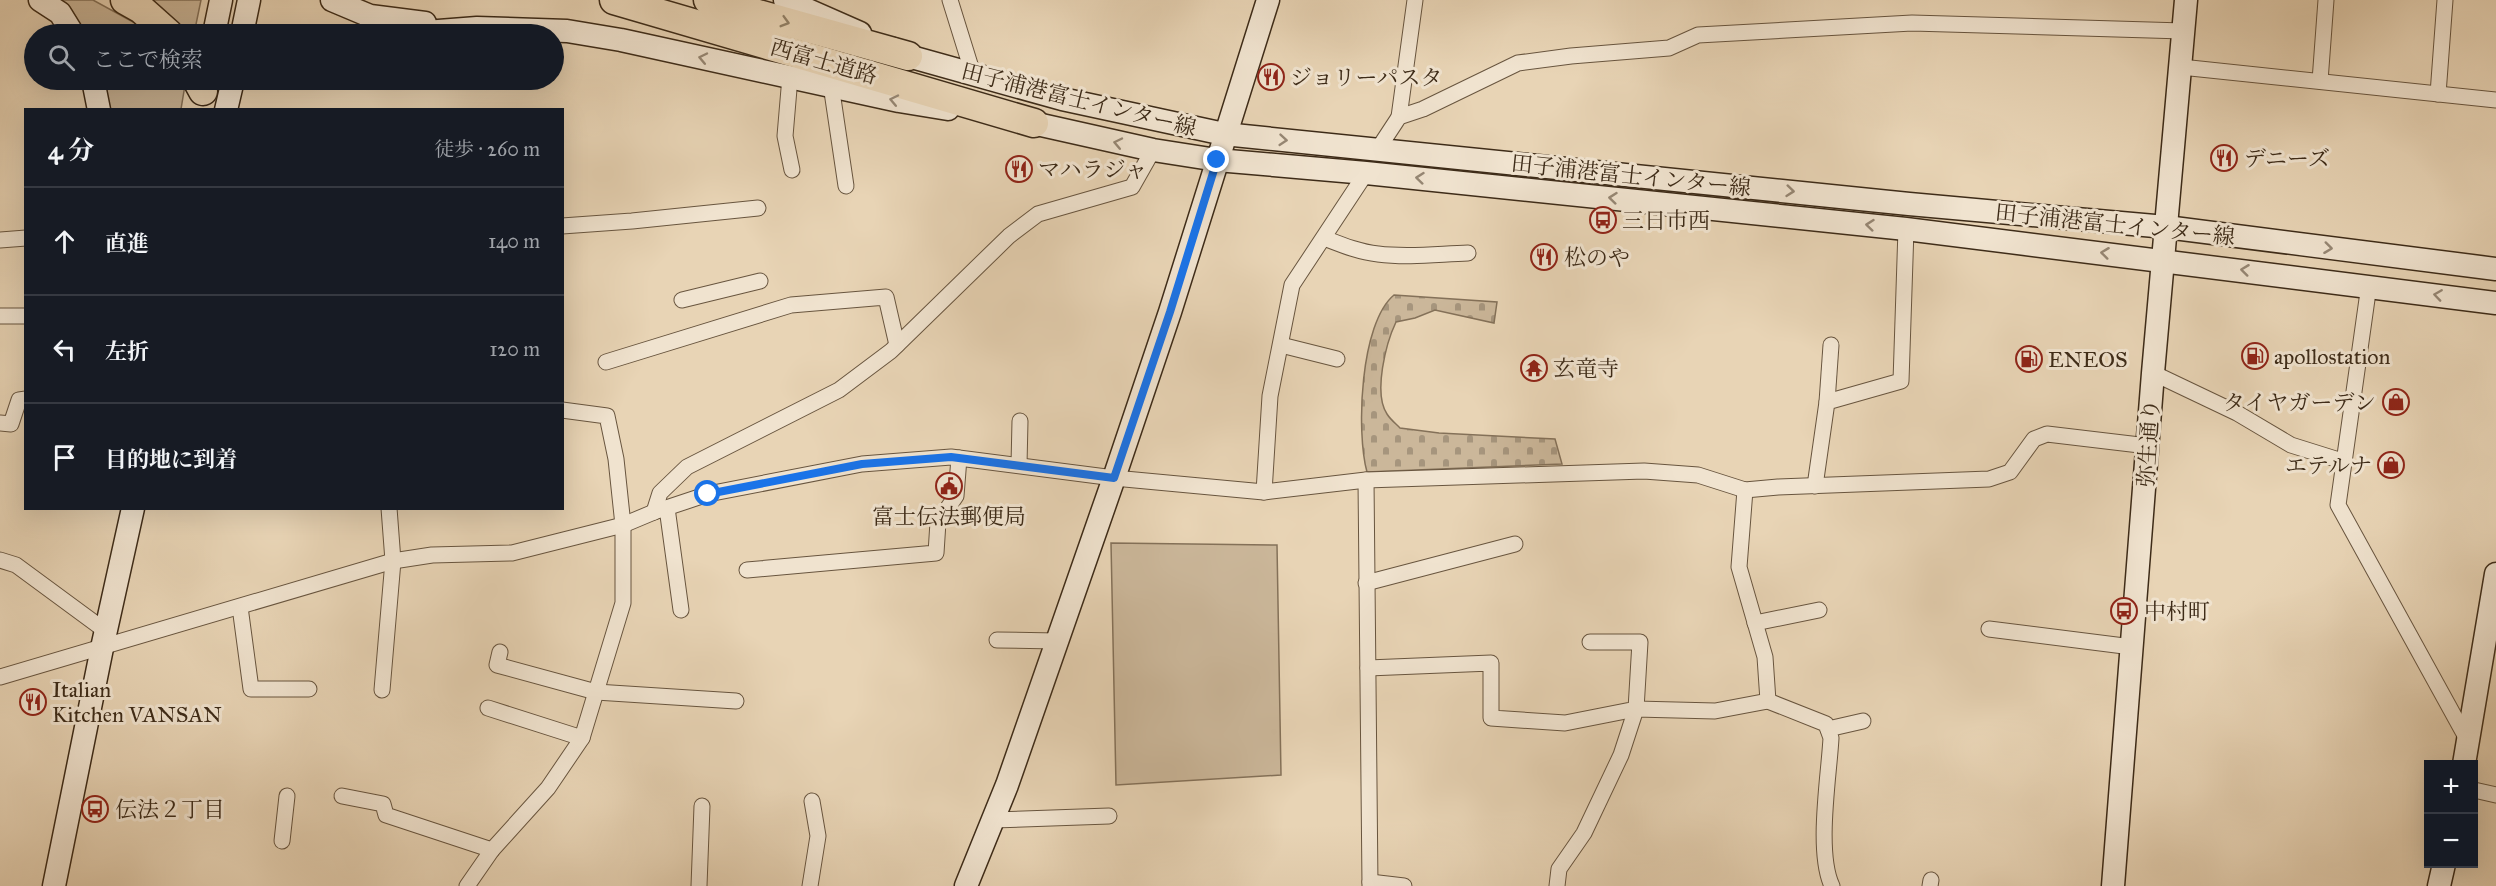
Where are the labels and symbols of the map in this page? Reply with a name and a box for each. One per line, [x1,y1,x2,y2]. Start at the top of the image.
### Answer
one-way arrow [780,15,790,28]
street label: 西富士道路 [767,33,880,90]
one-way arrow [698,53,708,66]
street label: 田子浦港富士インター線 [959,57,1199,142]
restaurant icon: ジョリーパスタ [1256,62,1286,92]
place label: ジョリーパスタ [1290,64,1442,91]
one-way arrow [889,94,899,107]
one-way arrow [1278,133,1287,146]
one-way arrow [1113,137,1123,150]
restaurant icon: デニーズ [2209,143,2239,173]
place label: デニーズ [2244,145,2330,172]
route end [1203,146,1229,172]
street label: 田子浦港富士インター線 [1510,149,1752,202]
restaurant icon: マハラジャ [1004,154,1034,184]
place label: マハラジャ [1038,156,1147,183]
one-way arrow [1415,172,1424,185]
one-way arrow [1785,184,1794,197]
one-way arrow [1609,193,1618,205]
street label: 田子浦港富士インター線 [1994,198,2236,251]
bus stop icon: 三日市西 [1588,205,1618,235]
place label: 三日市西 [1622,207,1710,234]
one-way arrow [1866,219,1875,232]
one-way arrow [2324,241,2333,254]
restaurant icon: 松のや [1529,242,1559,272]
place label: 松のや [1564,244,1630,271]
one-way arrow [2101,247,2110,259]
one-way arrow [2240,264,2249,276]
one-way arrow [2433,289,2443,301]
fuel station icon: apollostation [2240,341,2270,371]
place label: apollostation [2274,343,2391,370]
fuel station icon: ENEOS [2014,344,2044,374]
place label: ENEOS [2048,346,2128,373]
temple icon: 玄竜寺 [1519,353,1549,383]
place label: 玄竜寺 [1553,355,1619,382]
shop icon: タイヤガーデン [2381,387,2411,417]
place label: タイヤガーデン [2223,389,2376,416]
street label: 弥生通り [2132,398,2165,488]
shop icon: エテルナ [2376,450,2406,480]
place label: エテルナ [2285,452,2372,479]
public building icon: 富士伝法郵便局 [934,471,964,501]
route start [694,480,720,506]
place label: 富士伝法郵便局 [872,503,1026,530]
bus stop icon: 中村町 [2109,596,2139,626]
place label: 中村町 [2144,598,2210,625]
place label: Italian Kitchen VANSAN [52,676,222,728]
restaurant icon: Italian Kitchen VANSAN [18,687,48,717]
bus stop icon: 伝法２丁目 [80,794,110,824]
place label: 伝法２丁目 [115,796,225,823]

